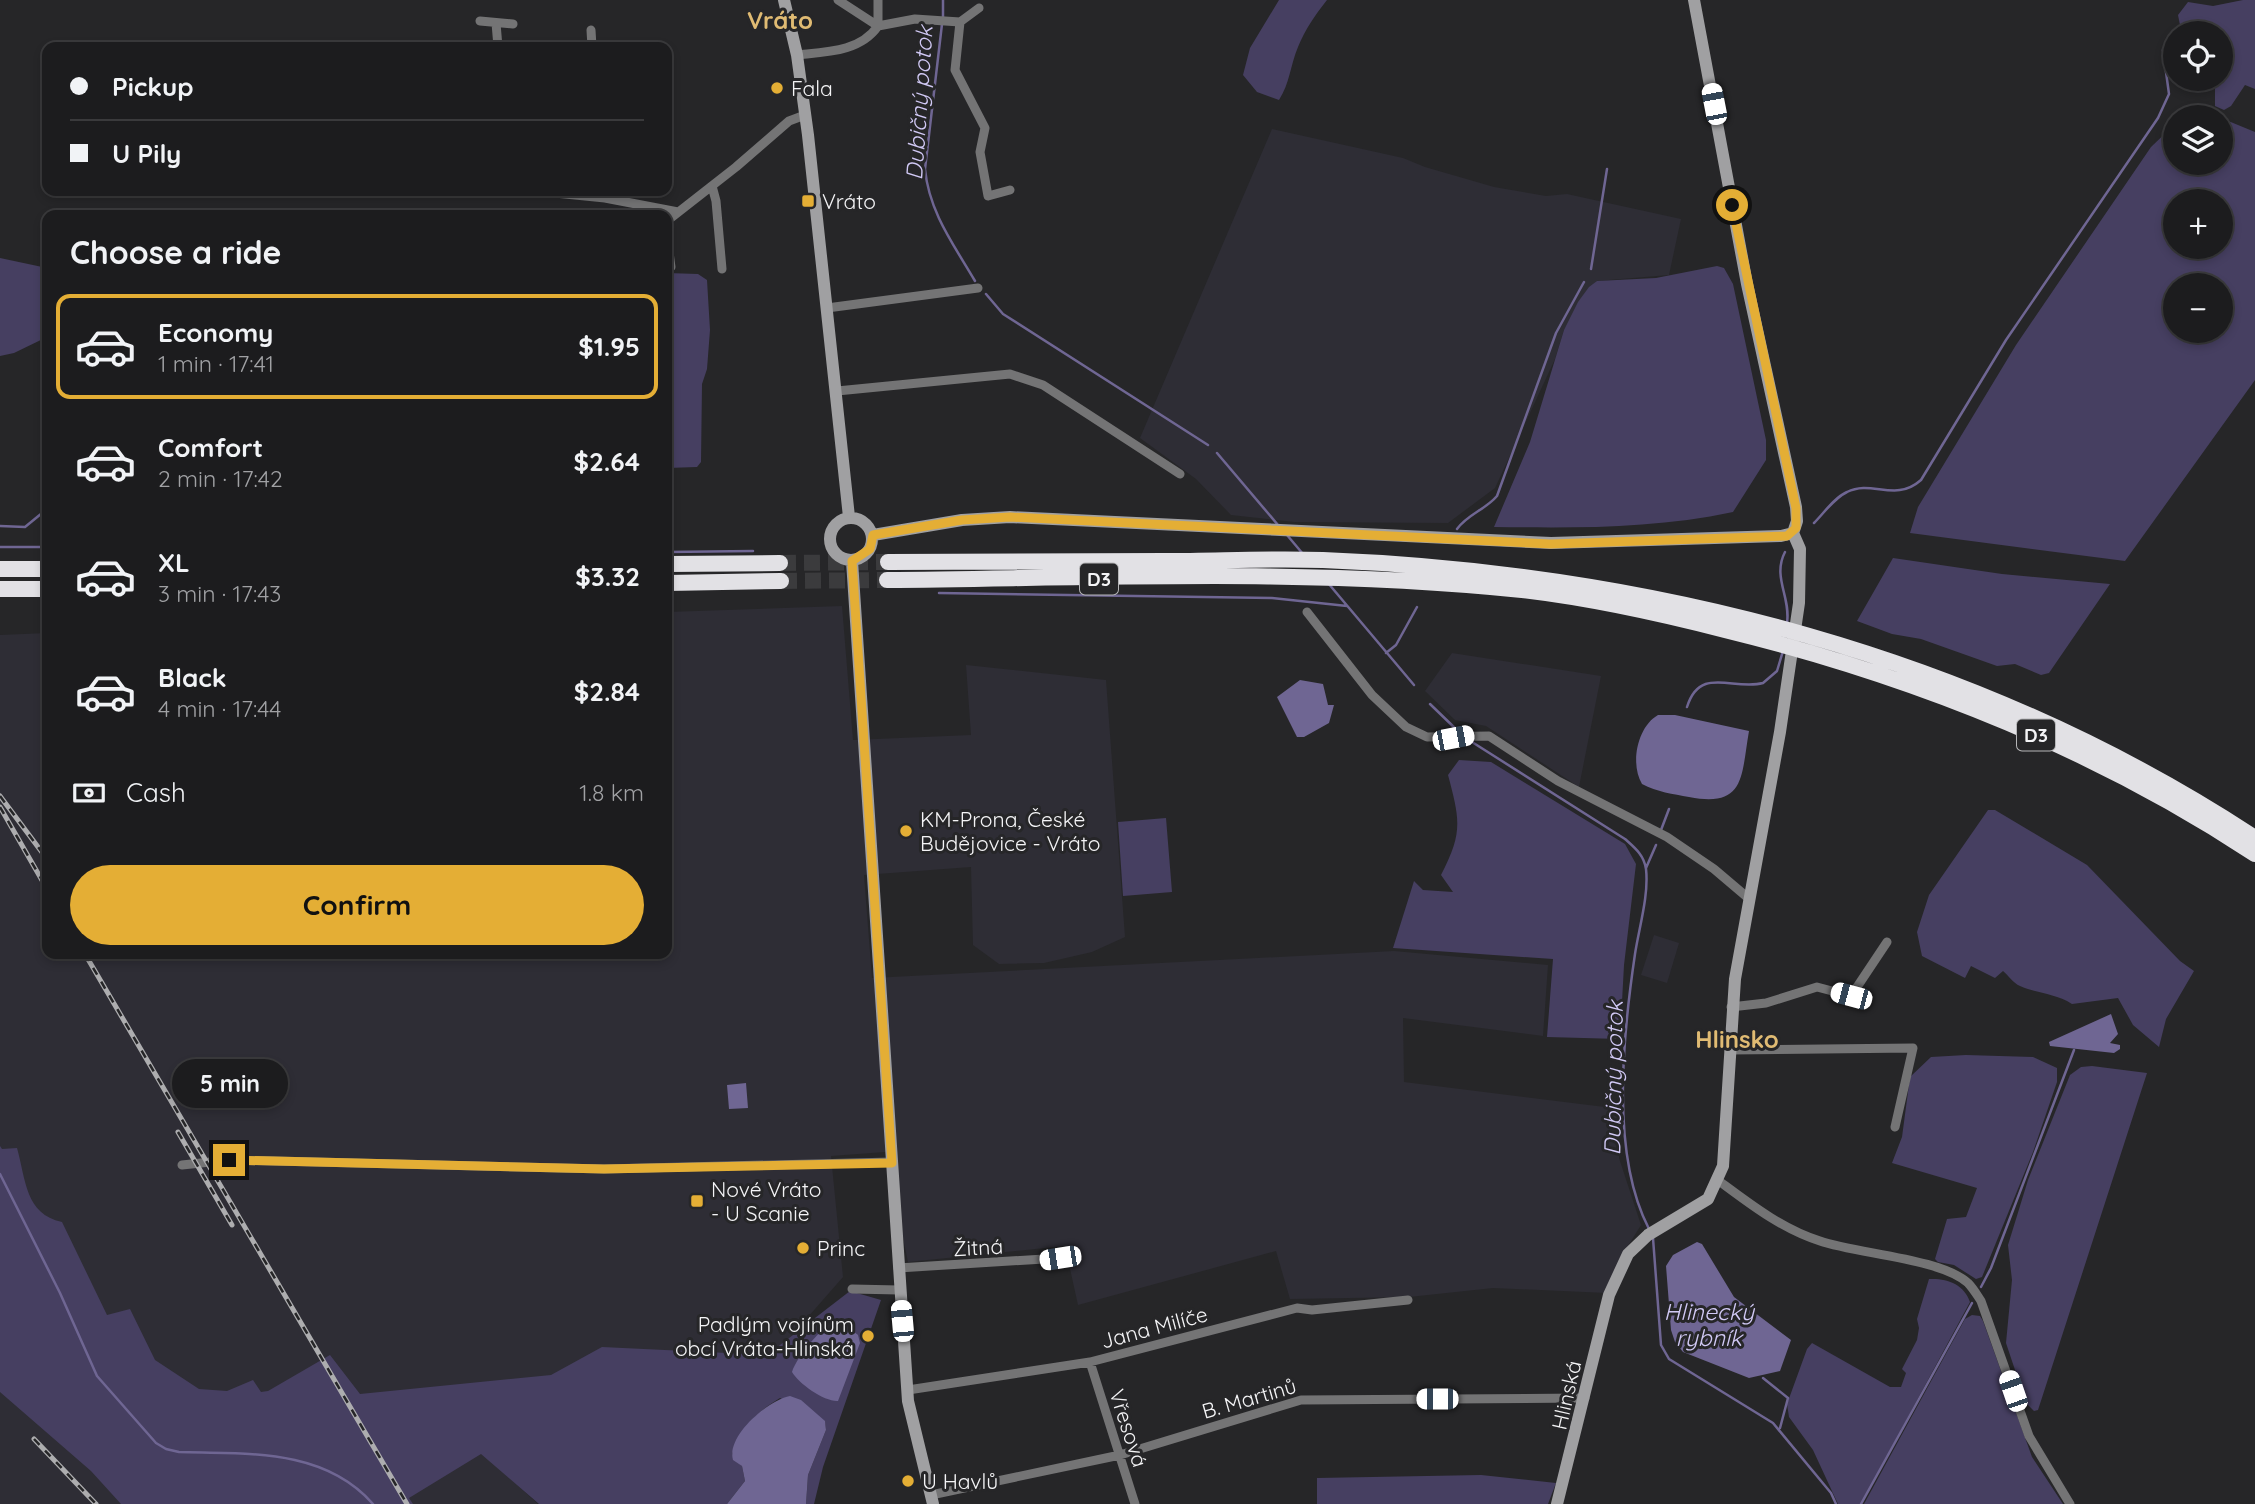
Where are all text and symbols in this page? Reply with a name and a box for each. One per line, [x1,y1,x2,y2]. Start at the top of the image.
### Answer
district label: Vráto [747,5,813,35]
map controls [2163,21,2233,343]
button: locate [2163,21,2233,91]
water label: Dubičný potok [899,23,939,181]
text: Pickup [112,70,194,103]
place label: Fala [791,75,833,101]
marker: Fala [769,80,785,96]
car [1700,81,1729,127]
button: layers [2163,105,2233,175]
text: U Pily [112,137,181,170]
place label: Vráto [822,188,876,214]
route start [1716,189,1748,221]
button: + [2163,189,2233,259]
marker: Vráto [800,193,816,209]
text: Choose a ride [70,232,282,272]
button: − [2163,273,2233,343]
icon: car [74,315,137,378]
text: Economy [158,316,273,349]
text: $1.95 [578,330,640,363]
text: 1 min · 17:41 [158,349,274,378]
icon: car [74,430,137,493]
text: Comfort [158,431,263,464]
text: $2.64 [574,445,640,478]
text: 2 min · 17:42 [158,464,283,493]
icon: car [74,545,137,608]
text: XL [158,546,190,579]
text: $3.32 [575,560,640,593]
road number: D3 [1080,564,1118,594]
text: 3 min · 17:43 [158,579,281,608]
icon: car [74,660,137,723]
text: Black [158,661,227,694]
text: $2.84 [574,675,640,708]
text: 4 min · 17:44 [158,694,282,723]
road number: D3 [2017,720,2055,750]
car [1431,724,1476,752]
icon: cash [70,774,108,812]
text: Cash [126,776,186,809]
text: 1.8 km [579,778,644,807]
place label: KM-Prona, České Budějovice - Vráto [920,806,1100,856]
marker: KM-Prona, České Budějovice - Vráto [898,823,914,839]
button: Confirm [70,865,644,945]
car [1828,980,1875,1012]
water label: Dubičný potok [1597,999,1629,1156]
district label: Hlinsko [1695,1024,1779,1054]
callout: 5 min [171,1058,287,1108]
text: 5 min [200,1069,260,1098]
route end [213,1144,245,1176]
place label: Nové Vráto - U Scanie [711,1176,821,1226]
marker: Nové Vráto - U Scanie [689,1193,705,1209]
street label: Žitná [952,1233,1004,1261]
place label: Princ [817,1235,865,1261]
marker: Princ [795,1240,811,1256]
car [1038,1244,1083,1272]
water label: Hlinecký rybník [1664,1297,1756,1352]
car [890,1299,915,1343]
street label: Jana Milíče [1098,1300,1210,1354]
place label: Padlým vojínům obcí Vráta-Hlinská [675,1311,854,1361]
marker: Padlým vojínům obcí Vráta-Hlinská [860,1328,876,1344]
street label: Hlinská [1545,1358,1587,1432]
car [1997,1368,2030,1414]
street label: B. Martinů [1199,1372,1299,1424]
street label: Vřesová [1104,1386,1154,1470]
car [1417,1389,1459,1410]
place label: U Havlů [922,1468,998,1494]
marker: U Havlů [900,1473,916,1489]

